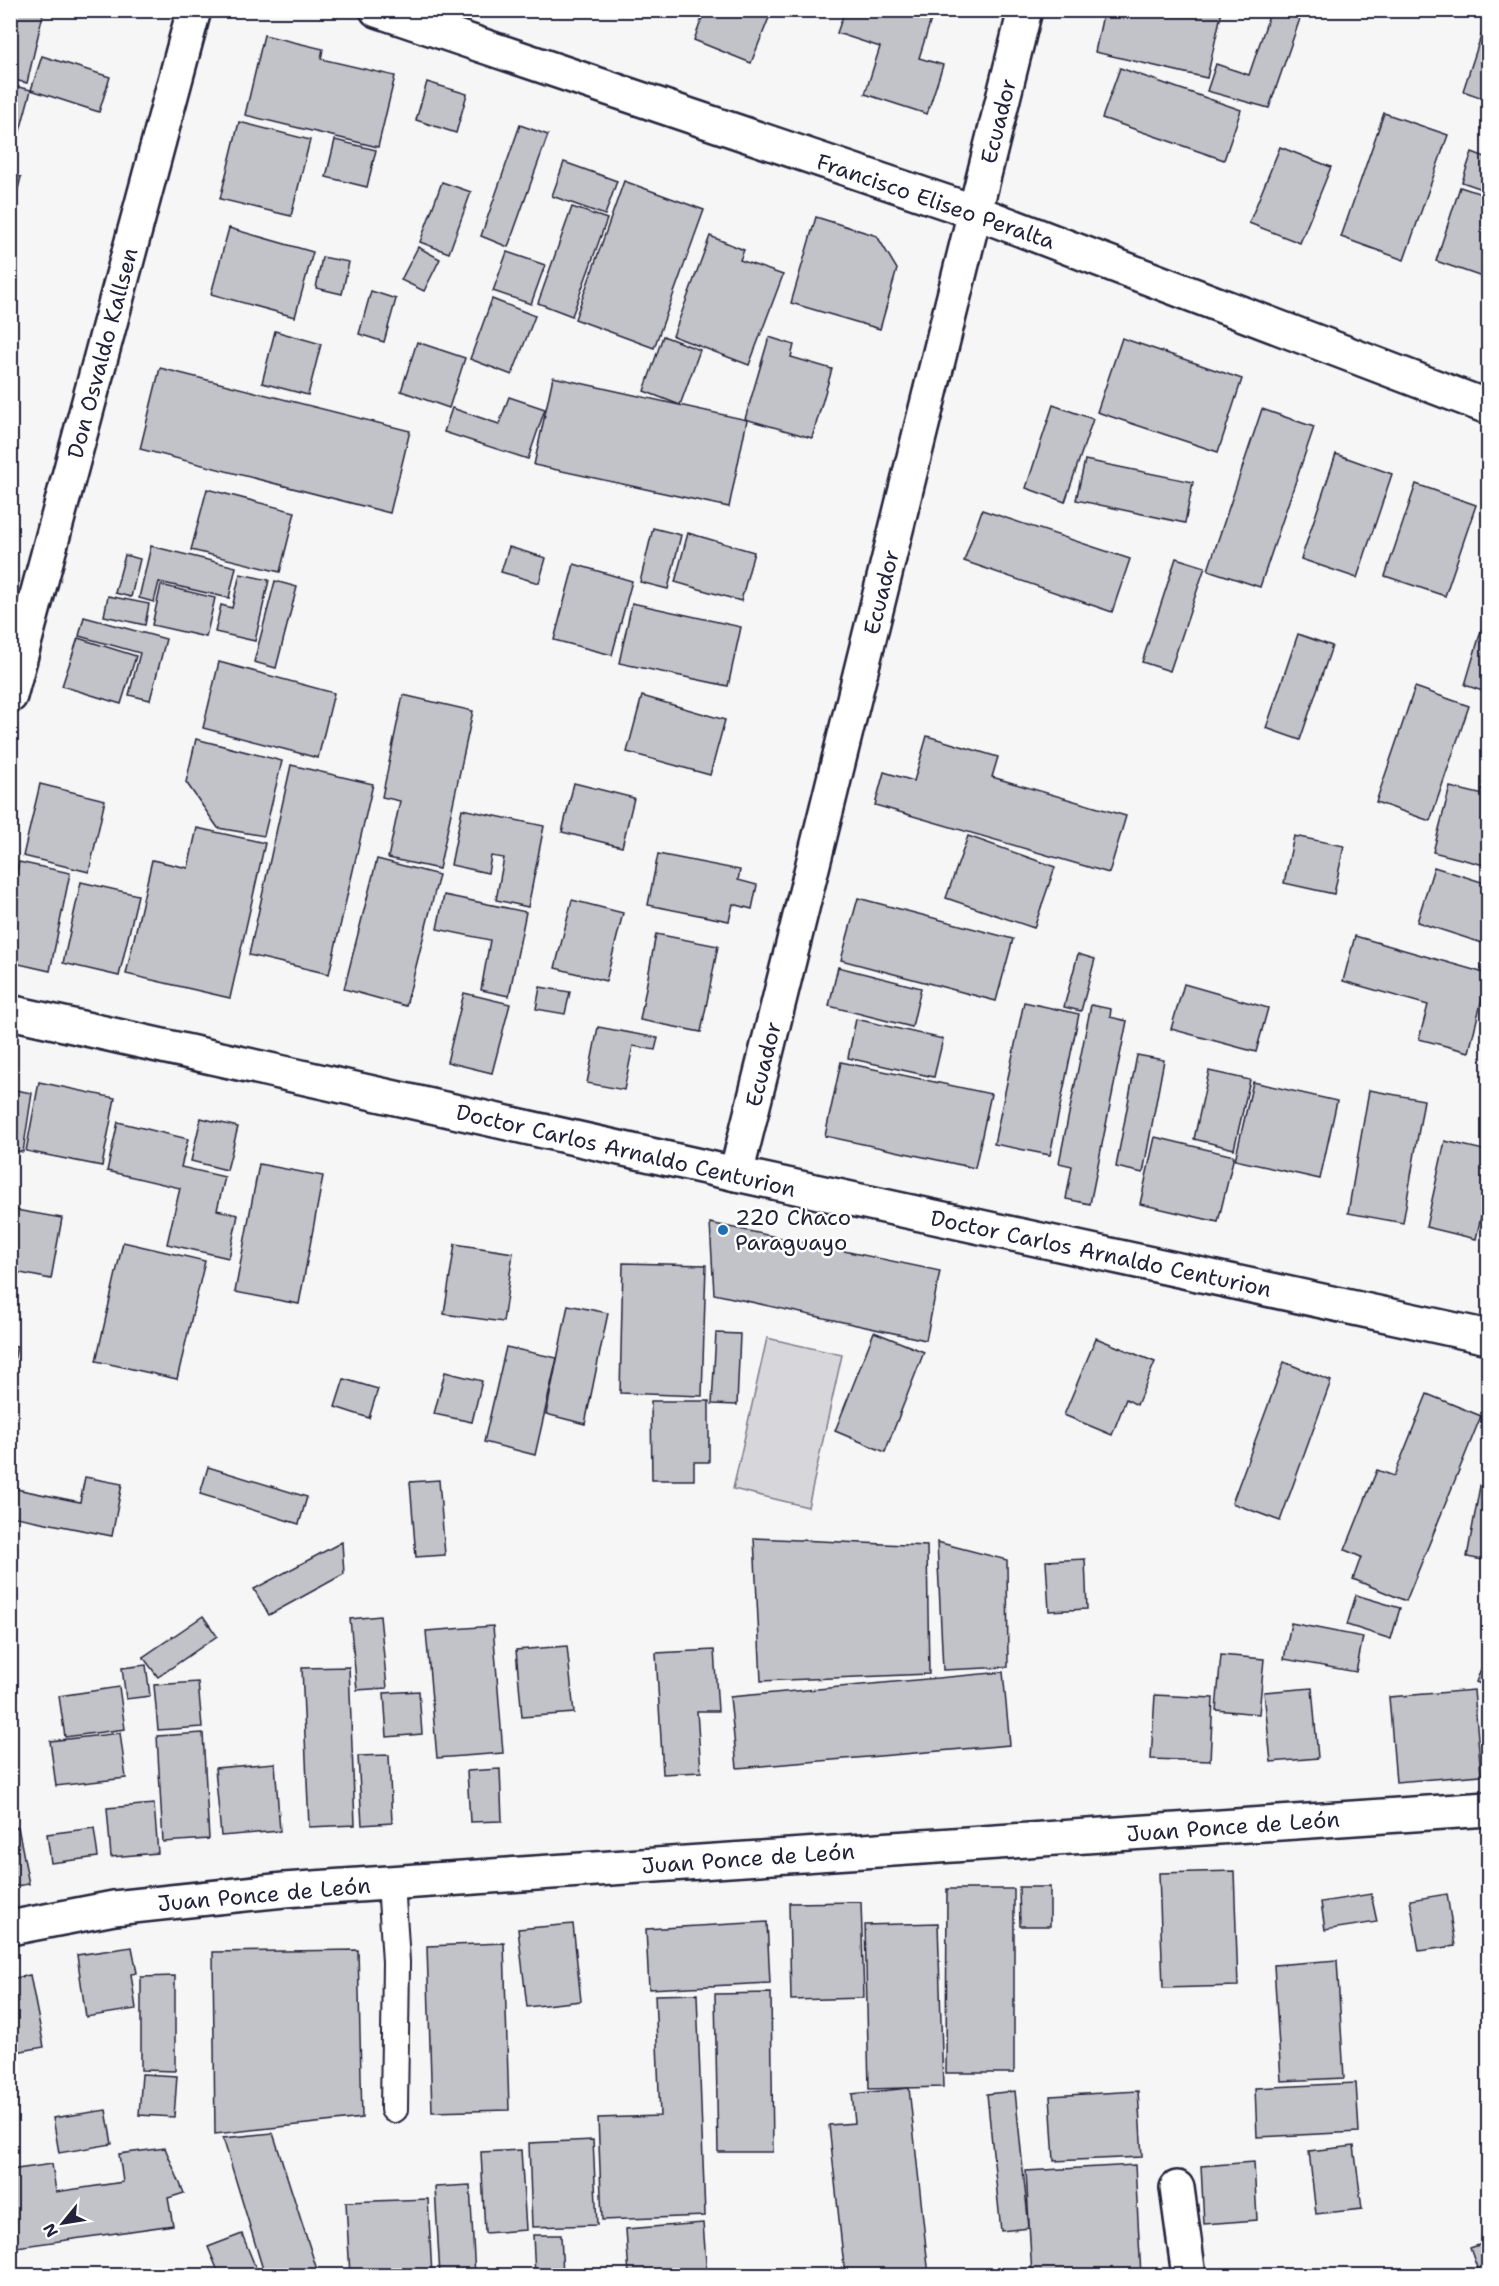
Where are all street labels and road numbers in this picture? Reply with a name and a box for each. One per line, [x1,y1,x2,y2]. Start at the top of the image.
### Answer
street label: Ecuador [974,76,1023,167]
street label: Francisco Eliseo Peralta [813,147,1059,256]
street label: Don Osvaldo Kallsen [60,245,145,462]
street label: Ecuador [857,547,906,638]
street label: Ecuador [739,1019,788,1110]
street label: Doctor Carlos Arnaldo Centurion [453,1097,799,1204]
street label: Doctor Carlos Arnaldo Centurion [928,1203,1274,1304]
street label: Juan Ponce de León [1125,1805,1341,1848]
street label: Juan Ponce de León [640,1837,856,1880]
street label: Juan Ponce de León [156,1871,372,1918]

